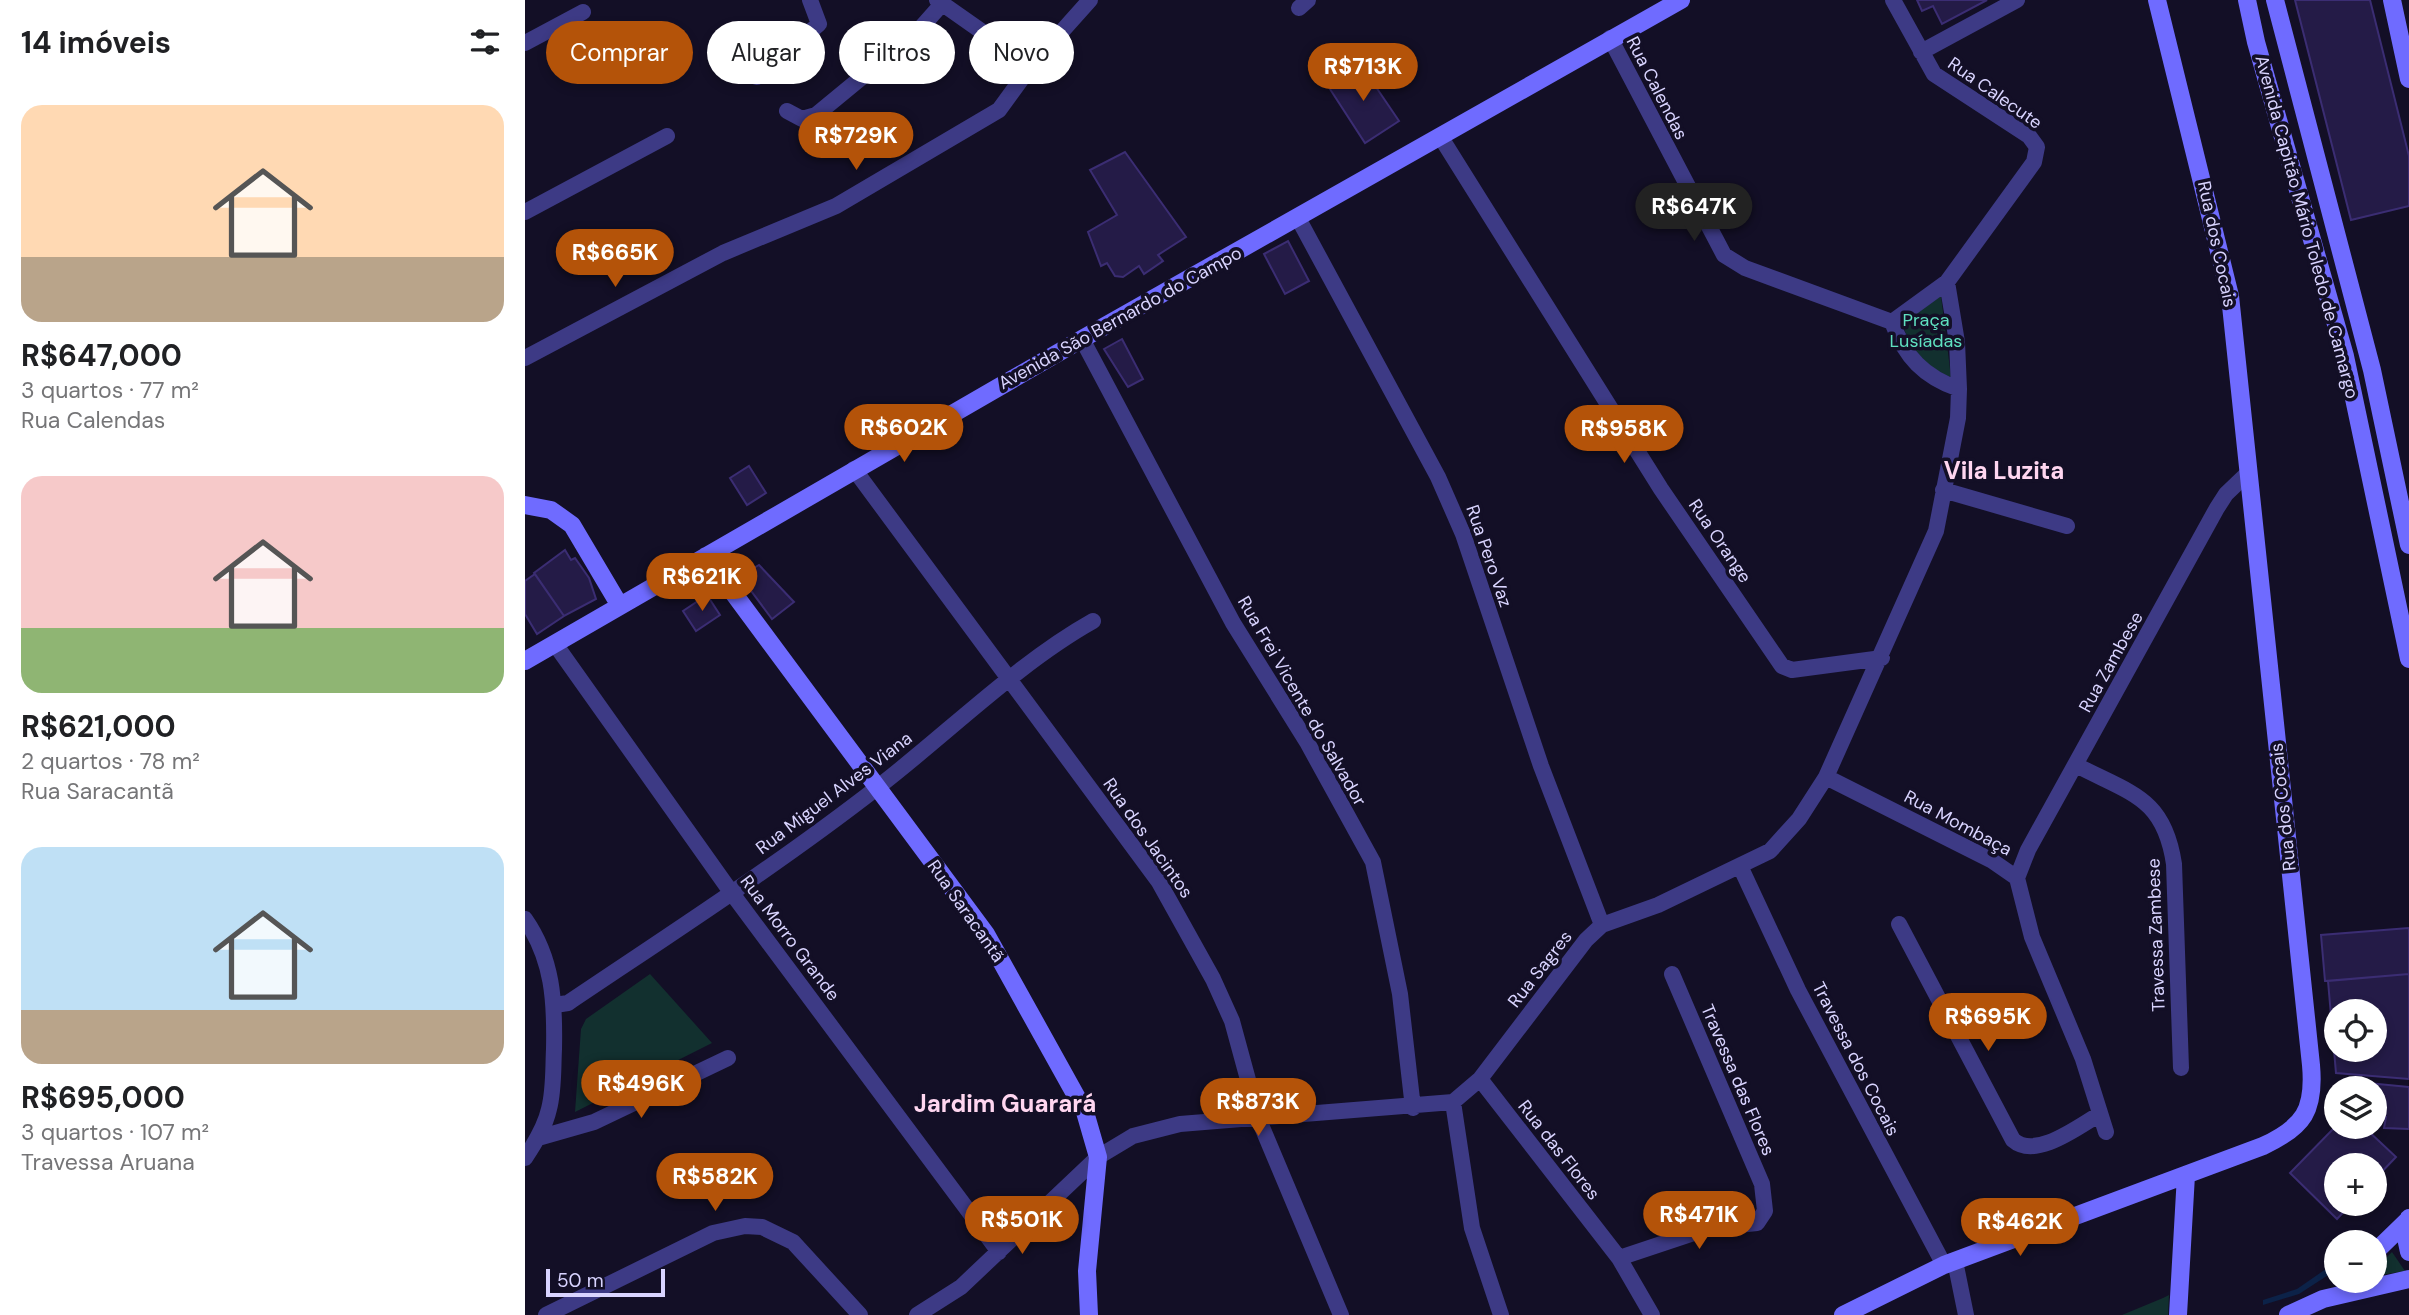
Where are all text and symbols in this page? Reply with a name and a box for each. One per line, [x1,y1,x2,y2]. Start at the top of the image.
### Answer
chip: Comprar [546,21,693,84]
chip: Alugar [707,21,825,84]
chip: Filtros [839,21,955,84]
chip: Novo [969,21,1074,84]
text: 14 imóveis [21,23,171,62]
icon: filters [466,23,504,61]
street label: Rua Calendas [1621,32,1693,144]
pin: R$713K [1306,43,1420,103]
text: R$713K [1324,51,1402,81]
street label: Rua Calecute [1943,52,2047,134]
street label: Avenida Capitão Mário Toledo de Camargo [2250,53,2364,401]
pin: R$729K [799,113,913,172]
text: R$729K [814,120,898,150]
icon: home [200,150,326,276]
street label: Rua dos Cocais [2192,179,2242,309]
pin: R$647K [1637,184,1751,243]
text: R$647K [1651,191,1737,221]
pin: R$665K [558,230,672,289]
text: R$665K [572,237,658,267]
street label: Avenida São Bernardo do Campo [994,241,1246,395]
park label: Praça Lusíadas [1890,308,1962,353]
text: R$647,000 [21,336,182,375]
text: 3 quartos · 77 m² [21,375,199,405]
text: Rua Calendas [21,405,165,435]
pin: R$602K [847,405,961,464]
pin: R$958K [1567,406,1681,465]
text: R$602K [860,412,948,442]
text: R$958K [1581,413,1667,443]
district label: Vila Luzita [1944,455,2064,486]
street label: Rua Orange [1683,494,1757,588]
street label: Rua Pero Vaz [1460,502,1518,610]
icon: home [200,521,326,647]
pin: R$621K [645,554,759,613]
text: R$621K [662,561,742,591]
street label: Rua Frei Vicente do Salvador [1232,592,1372,810]
street label: Rua Zambese [2073,607,2149,717]
text: R$621,000 [21,707,176,746]
street label: Rua Miguel Alves Viana [751,726,917,860]
street label: Rua dos Cocais [2264,742,2302,872]
text: 2 quartos · 78 m² [21,746,200,776]
street label: Rua dos Jacintos [1098,773,1198,903]
text: Rua Saracantã [21,776,174,806]
street label: Rua Mombaça [1900,785,2016,861]
street label: Rua Saracantã [922,855,1010,967]
street label: Travessa Zambese [2141,858,2171,1012]
street label: Rua Morro Grande [735,870,845,1006]
icon: home [200,892,326,1018]
street label: Rua Sagres [1502,926,1578,1012]
street label: Travessa dos Cocais [1807,978,1905,1140]
pin: R$695K [1931,993,2045,1053]
map controls [2324,999,2387,1293]
button: locate [2324,999,2387,1062]
street label: Travessa das Flores [1695,1001,1781,1159]
text: R$695K [1945,1001,2031,1031]
pin: R$496K [584,1060,698,1120]
text: R$496K [597,1068,685,1098]
button: layers [2324,1076,2387,1139]
text: R$695,000 [21,1078,185,1117]
pin: R$873K [1201,1078,1315,1138]
text: R$873K [1216,1086,1300,1116]
district label: Jardim Guarará [914,1088,1096,1119]
street label: Rua das Flores [1512,1095,1606,1205]
text: 3 quartos · 107 m² [21,1117,209,1147]
text: Travessa Aruana [21,1147,195,1177]
button: + [2324,1153,2387,1216]
pin: R$582K [658,1154,772,1213]
text: R$582K [672,1161,758,1191]
pin: R$471K [1642,1192,1756,1251]
pin: R$501K [965,1196,1079,1256]
pin: R$462K [1963,1198,2077,1258]
text: R$471K [1659,1199,1739,1229]
text: R$501K [981,1204,1063,1234]
text: R$462K [1977,1206,2063,1236]
button: − [2324,1230,2387,1293]
scale bar [546,1266,665,1298]
text: 50 m [557,1268,604,1293]

